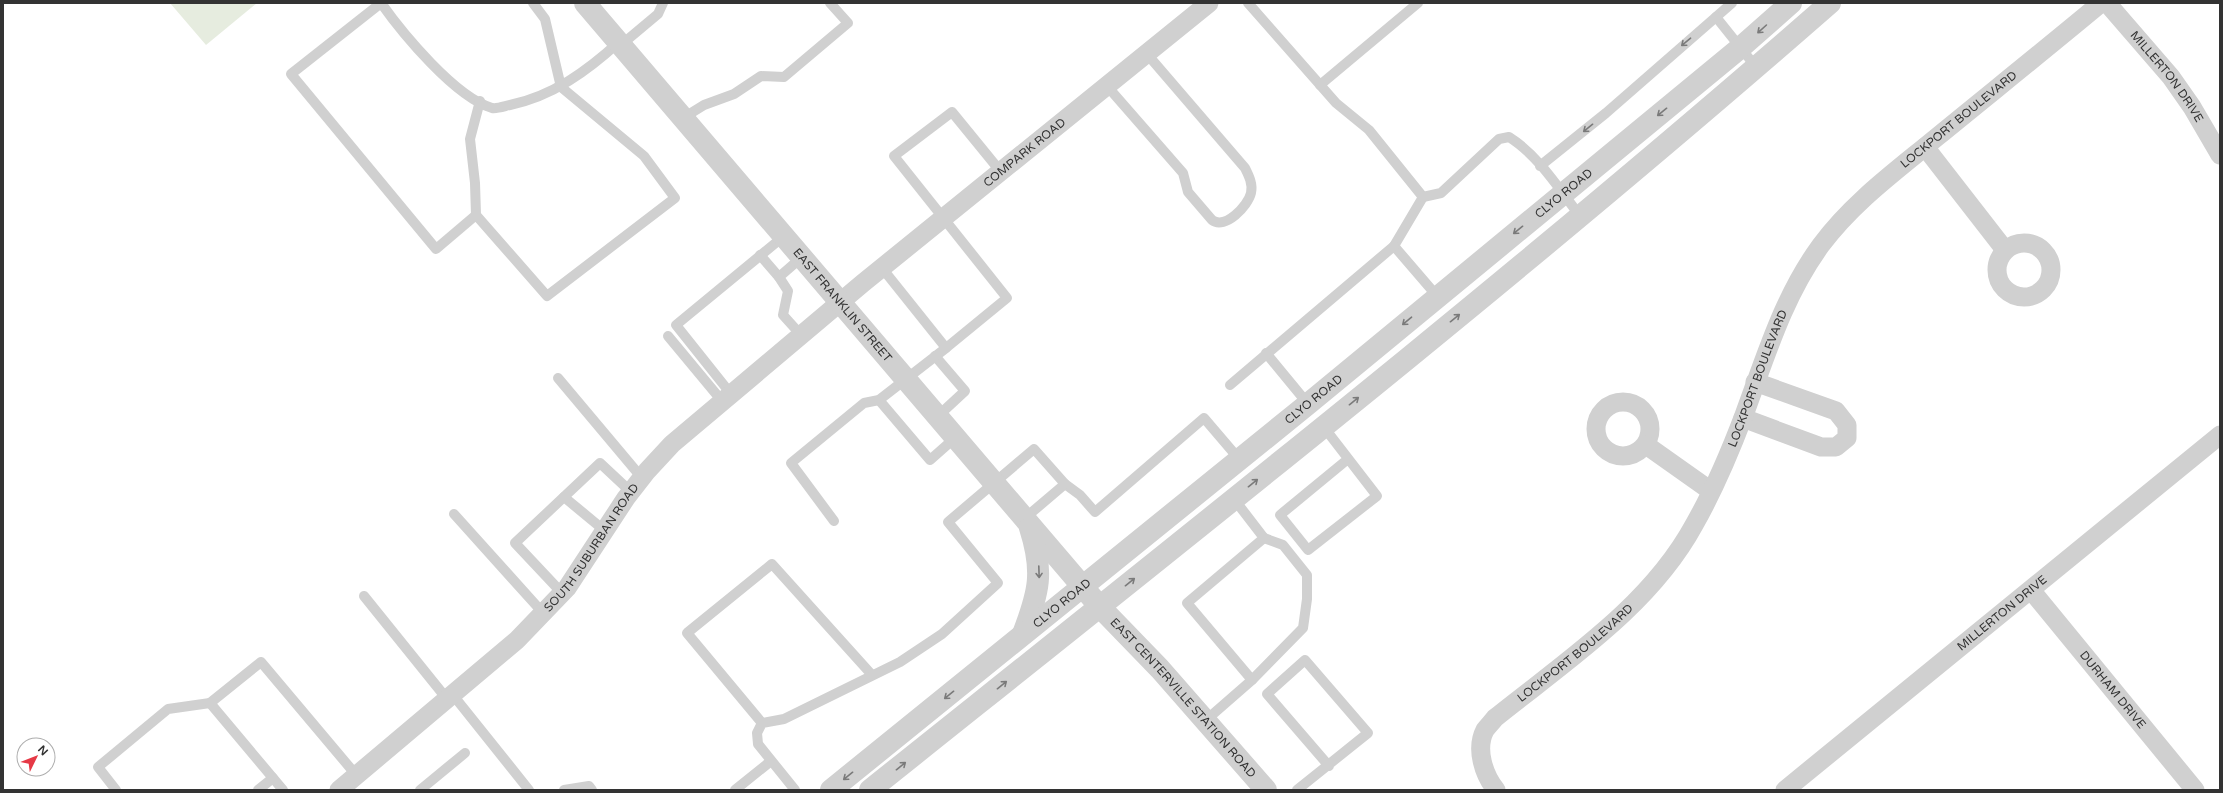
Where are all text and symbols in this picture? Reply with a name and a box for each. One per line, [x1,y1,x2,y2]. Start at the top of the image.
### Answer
one-way arrow [1757,24,1767,33]
street label: MILLERTON DRIVE [2127,28,2206,125]
one-way arrow [1681,38,1692,47]
street label: LOCKPORT BOULEVARD [1898,68,2020,171]
one-way arrow [1657,107,1667,116]
street label: COMPARK ROAD [980,115,1068,190]
one-way arrow [1583,123,1594,132]
street label: CLYO ROAD [1532,165,1595,221]
one-way arrow [1513,225,1523,234]
street label: EAST FRANKLIN STREET [790,245,895,365]
street label: LOCKPORT BOULEVARD [1725,307,1790,449]
one-way arrow [1449,314,1460,323]
one-way arrow [1401,317,1412,326]
street label: CLYO ROAD [1282,371,1345,427]
one-way arrow [1349,396,1360,405]
one-way arrow [1248,478,1259,487]
street label: SOUTH SUBURBAN ROAD [541,481,642,615]
one-way arrow [1035,565,1042,578]
street label: MILLERTON DRIVE [1954,572,2050,654]
street label: CLYO ROAD [1030,576,1094,631]
one-way arrow [1125,578,1136,586]
street label: LOCKPORT BOULEVARD [1514,601,1636,705]
street label: EAST CENTERVILLE STATION ROAD [1107,615,1259,781]
street label: DURHAM DRIVE [2077,648,2149,732]
one-way arrow [997,680,1008,689]
one-way arrow [943,690,954,699]
north arrow [16,737,56,777]
text: N [35,743,51,758]
one-way arrow [895,761,906,770]
one-way arrow [842,772,853,781]

